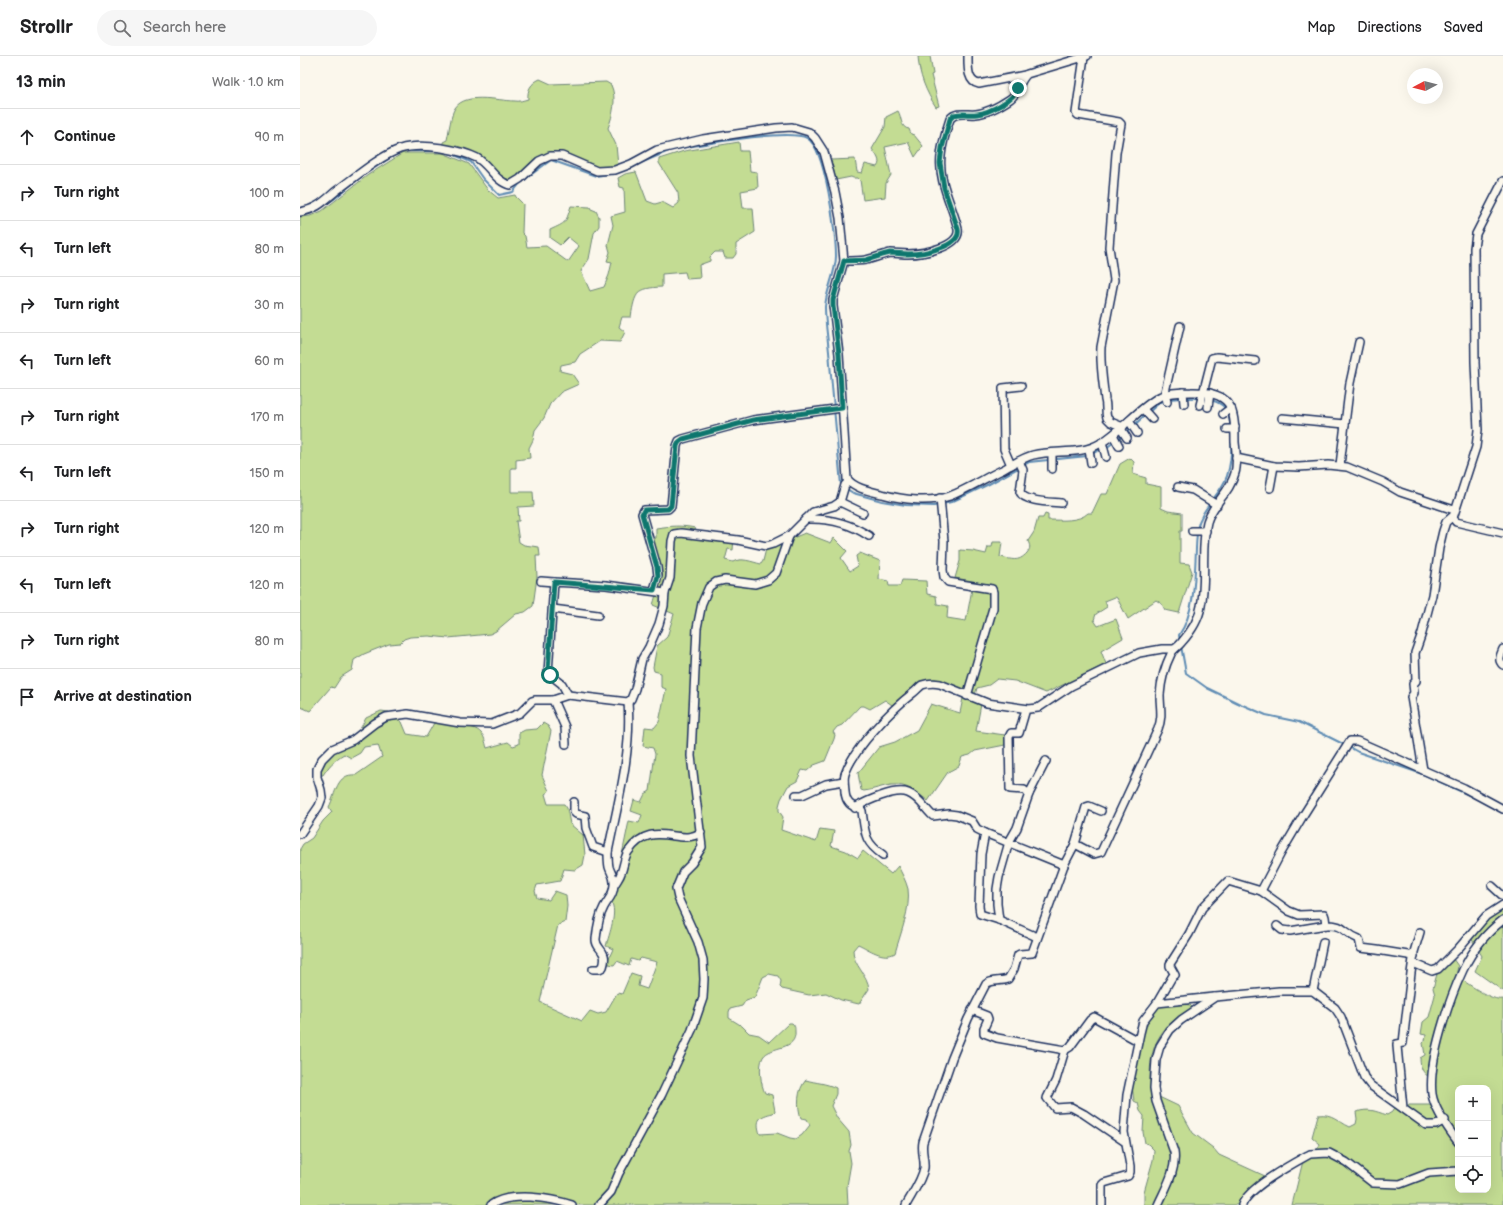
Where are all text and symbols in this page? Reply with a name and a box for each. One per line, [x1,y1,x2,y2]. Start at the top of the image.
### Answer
search box [97,10,377,46]
text: Strollr [20,16,73,39]
icon: search [111,17,133,39]
text: Search here [143,18,226,37]
text: Map [1307,19,1335,36]
text: Directions [1357,19,1422,36]
text: Saved [1444,19,1483,36]
north arrow [1407,68,1443,104]
text: 13 min [16,72,66,92]
text: Walk · 1.0 km [212,74,284,90]
route end [1009,79,1027,97]
icon: ahead [16,126,38,148]
text: Continue [54,127,116,146]
text: 90 m [255,129,284,145]
icon: right [16,182,38,204]
text: Turn right [54,183,119,202]
text: 100 m [249,185,284,201]
icon: left [16,238,38,260]
text: Turn left [54,239,111,258]
text: 80 m [255,241,284,257]
icon: right [16,294,38,316]
text: Turn right [54,295,119,314]
text: 30 m [254,297,284,313]
icon: left [16,350,38,372]
text: Turn left [54,351,111,370]
text: 60 m [254,353,284,369]
icon: right [16,406,38,428]
text: Turn right [54,407,119,426]
text: 170 m [251,409,284,425]
icon: left [16,462,38,484]
text: Turn left [54,463,111,482]
text: 150 m [250,465,284,481]
icon: right [16,518,38,540]
text: Turn right [54,519,119,538]
text: 120 m [249,521,284,537]
icon: left [16,574,38,596]
text: Turn left [54,575,111,594]
text: 120 m [249,577,284,593]
icon: right [16,630,38,652]
text: Turn right [54,631,119,650]
text: 80 m [255,633,284,649]
route start [541,666,559,684]
icon: arrive [16,686,38,708]
text: Arrive at destination [54,687,192,706]
map controls [1455,1085,1491,1193]
button: + [1455,1085,1491,1121]
button: − [1455,1121,1491,1157]
button: locate [1455,1157,1491,1193]

